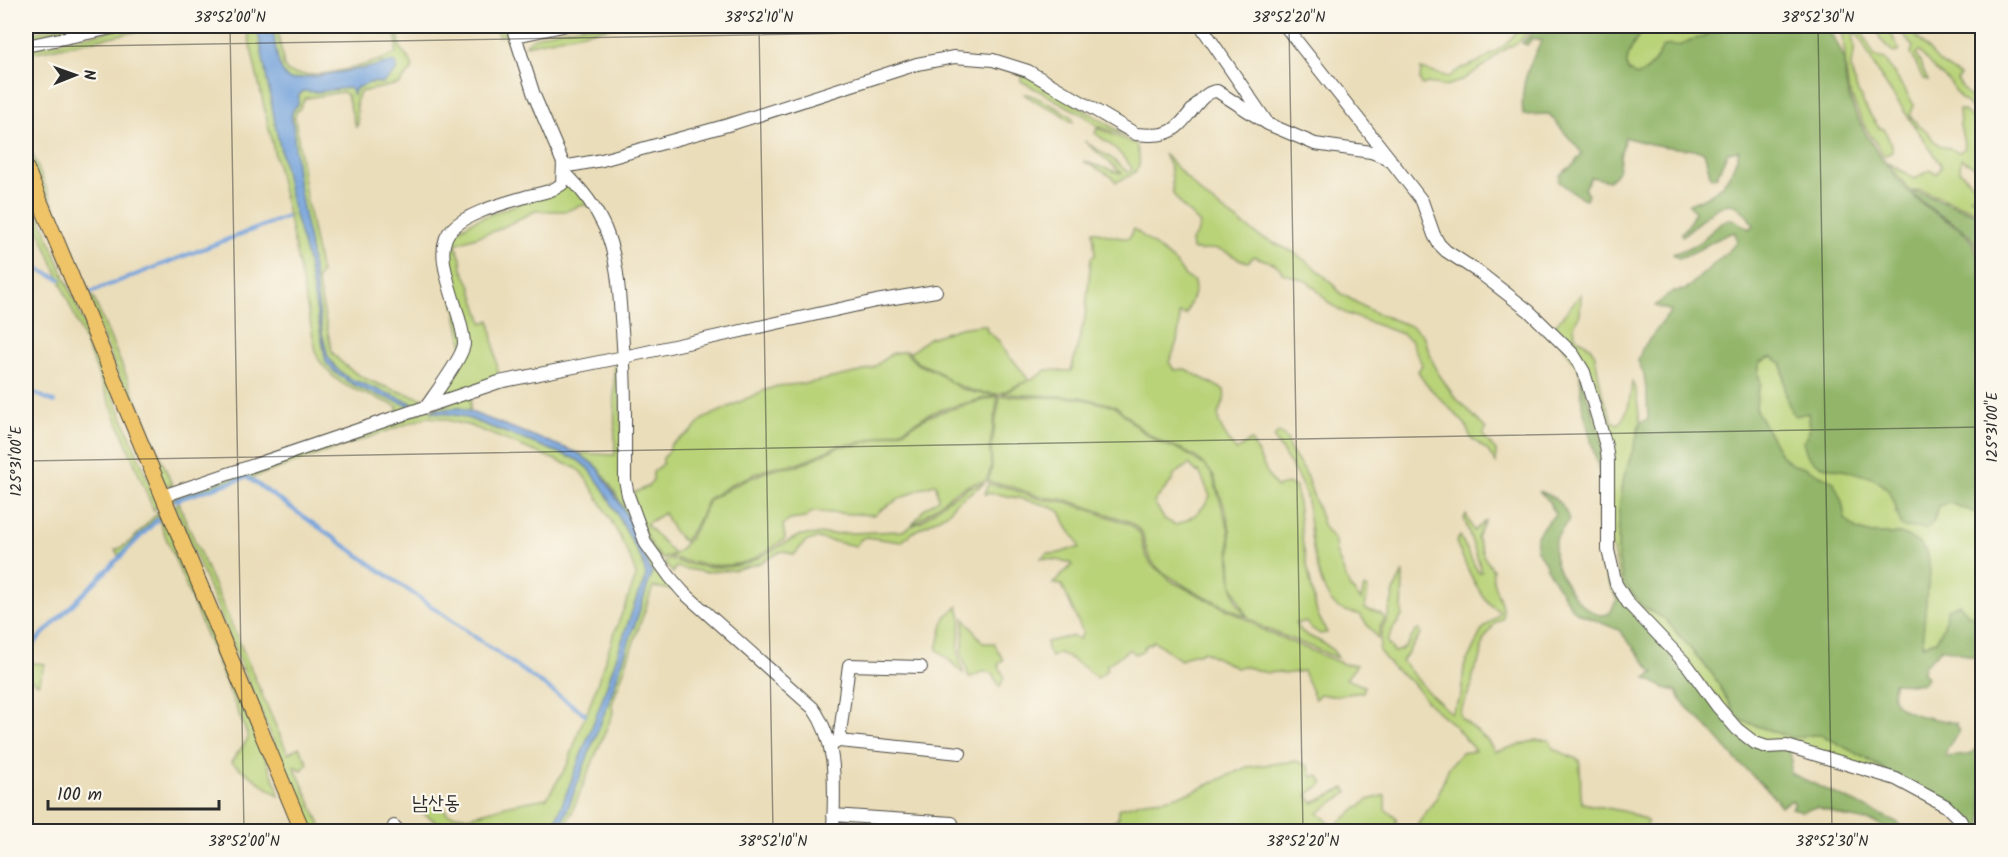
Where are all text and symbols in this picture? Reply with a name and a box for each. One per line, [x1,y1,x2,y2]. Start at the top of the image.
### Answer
text: 38°52'00"N [194,6,266,30]
text: 38°52'10"N [725,6,793,30]
text: 38°52'20"N [1253,6,1325,30]
text: 38°52'30"N [1782,6,1854,30]
north arrow [45,45,105,105]
text: N [76,69,101,80]
text: 125°31'00"E [1981,390,2005,462]
text: 125°31'00"E [5,424,29,496]
scale bar [48,773,219,811]
text: 100 m [57,781,102,810]
district label: 남산동 [412,788,460,820]
text: 38°52'00"N [208,830,280,854]
text: 38°52'10"N [739,830,807,854]
text: 38°52'20"N [1267,830,1339,854]
text: 38°52'30"N [1796,830,1868,854]

